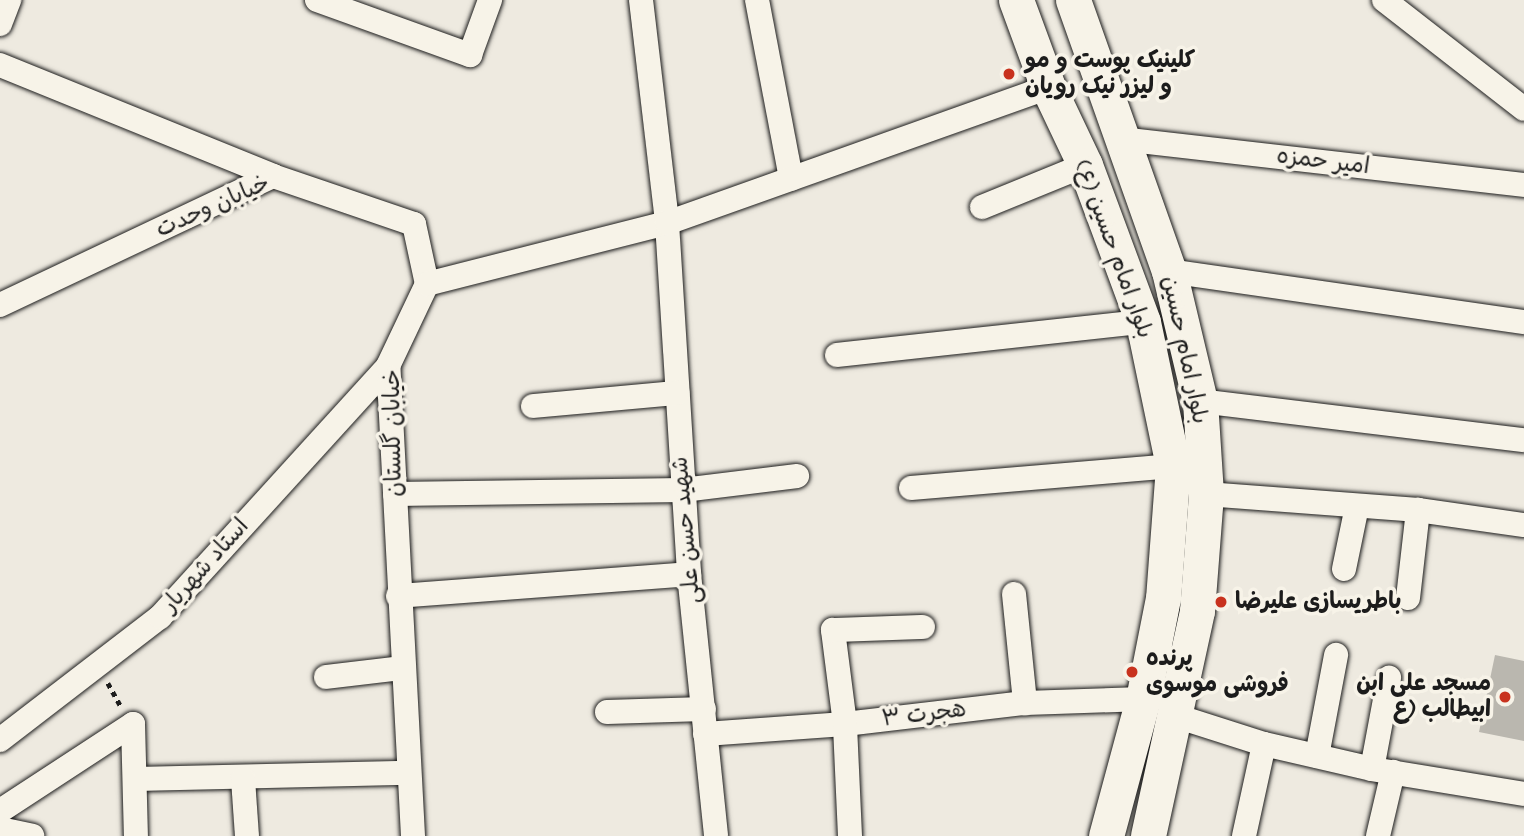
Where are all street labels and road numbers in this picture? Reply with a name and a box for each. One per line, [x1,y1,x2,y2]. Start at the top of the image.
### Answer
street label: امیر حمزه [1275,143,1371,181]
street label: بلوار امام حسین (ع) [1068,156,1158,342]
street label: خیابان وحدت [152,170,274,244]
street label: بلوار امام حسین [1155,274,1213,426]
street label: خیابان گلستان [379,369,409,497]
street label: شهید حسن علی [667,455,707,605]
street label: استاد شهریار [157,513,255,619]
street label: هجرت ۳ [880,696,968,734]

